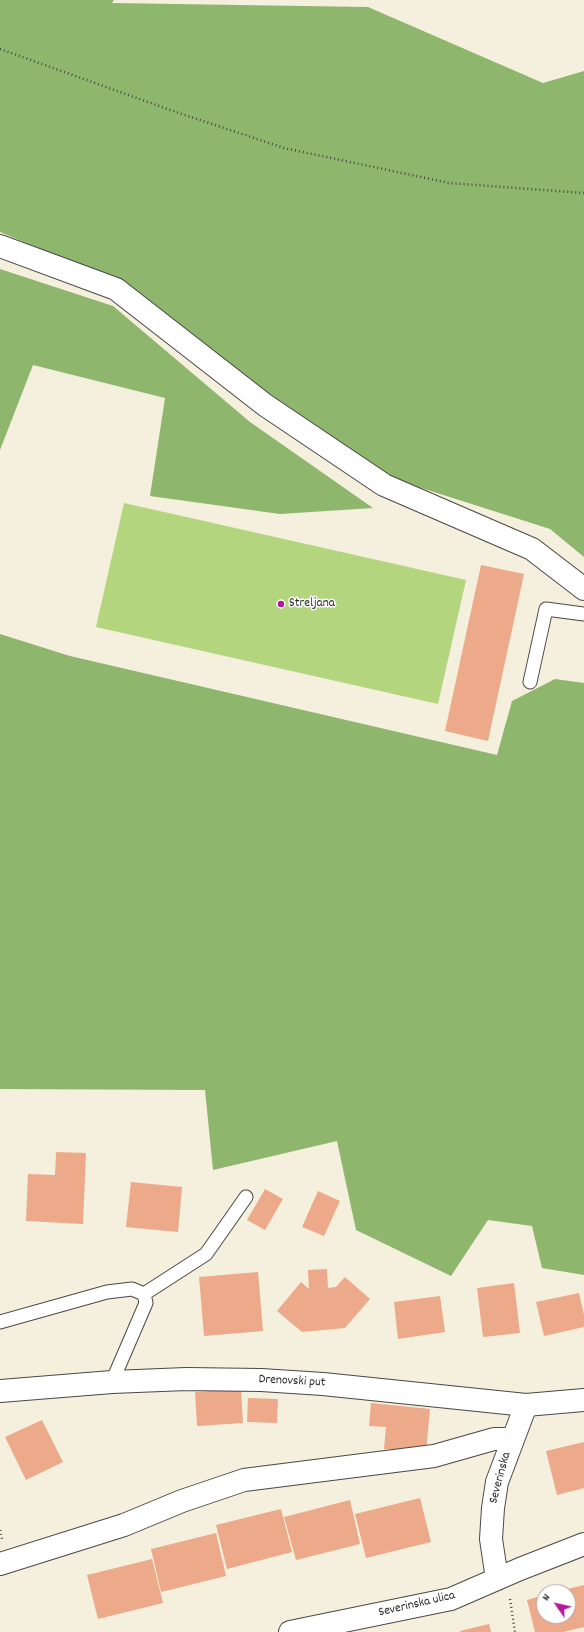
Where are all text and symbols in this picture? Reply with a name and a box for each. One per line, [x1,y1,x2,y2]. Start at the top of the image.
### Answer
place label: Streljana [289,596,335,612]
marker: Streljana [276,599,286,609]
street label: Drenovski put [258,1372,326,1392]
street label: Severinska [487,1451,515,1505]
north arrow [536,1584,576,1624]
street label: Severinska ulica [377,1589,457,1621]
text: N [539,1591,555,1605]

